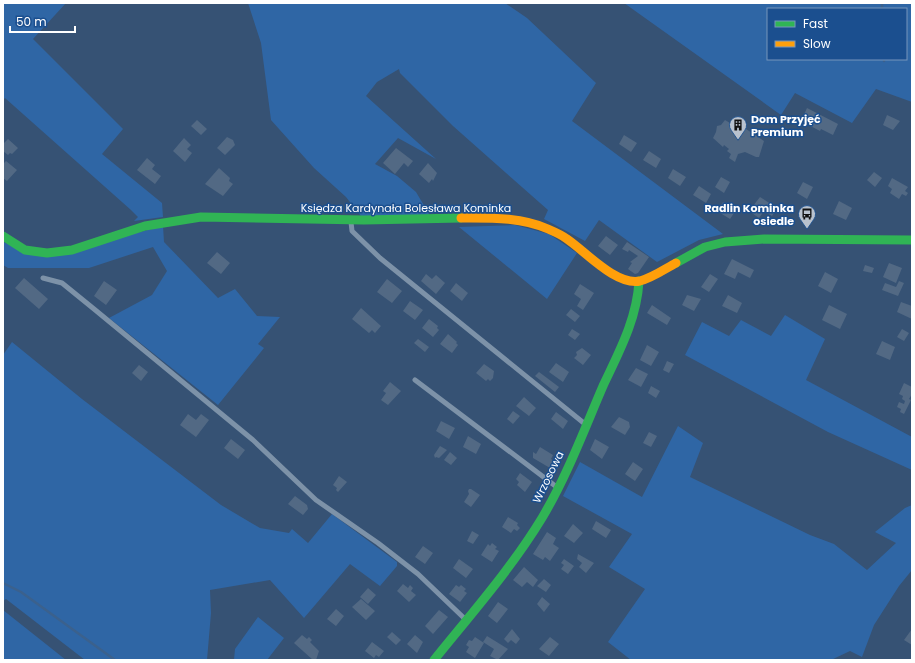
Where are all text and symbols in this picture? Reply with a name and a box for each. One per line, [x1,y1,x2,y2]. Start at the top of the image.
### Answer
scale bar [10,8,75,34]
legend [767,8,907,60]
text: 50 m [16,13,47,30]
text: Fast [803,15,828,32]
text: Slow [803,35,831,52]
place label: Dom Przyjęć Premium [751,111,821,140]
building icon: Dom Przyjęć Premium [728,115,748,140]
street label: Księdza Kardynała Bolesława Kominka [301,200,511,216]
place label: Radlin Kominka osiedle [704,200,794,229]
bus stop icon: Radlin Kominka osiedle [797,204,817,229]
street label: Wrzosowa [529,448,567,506]

